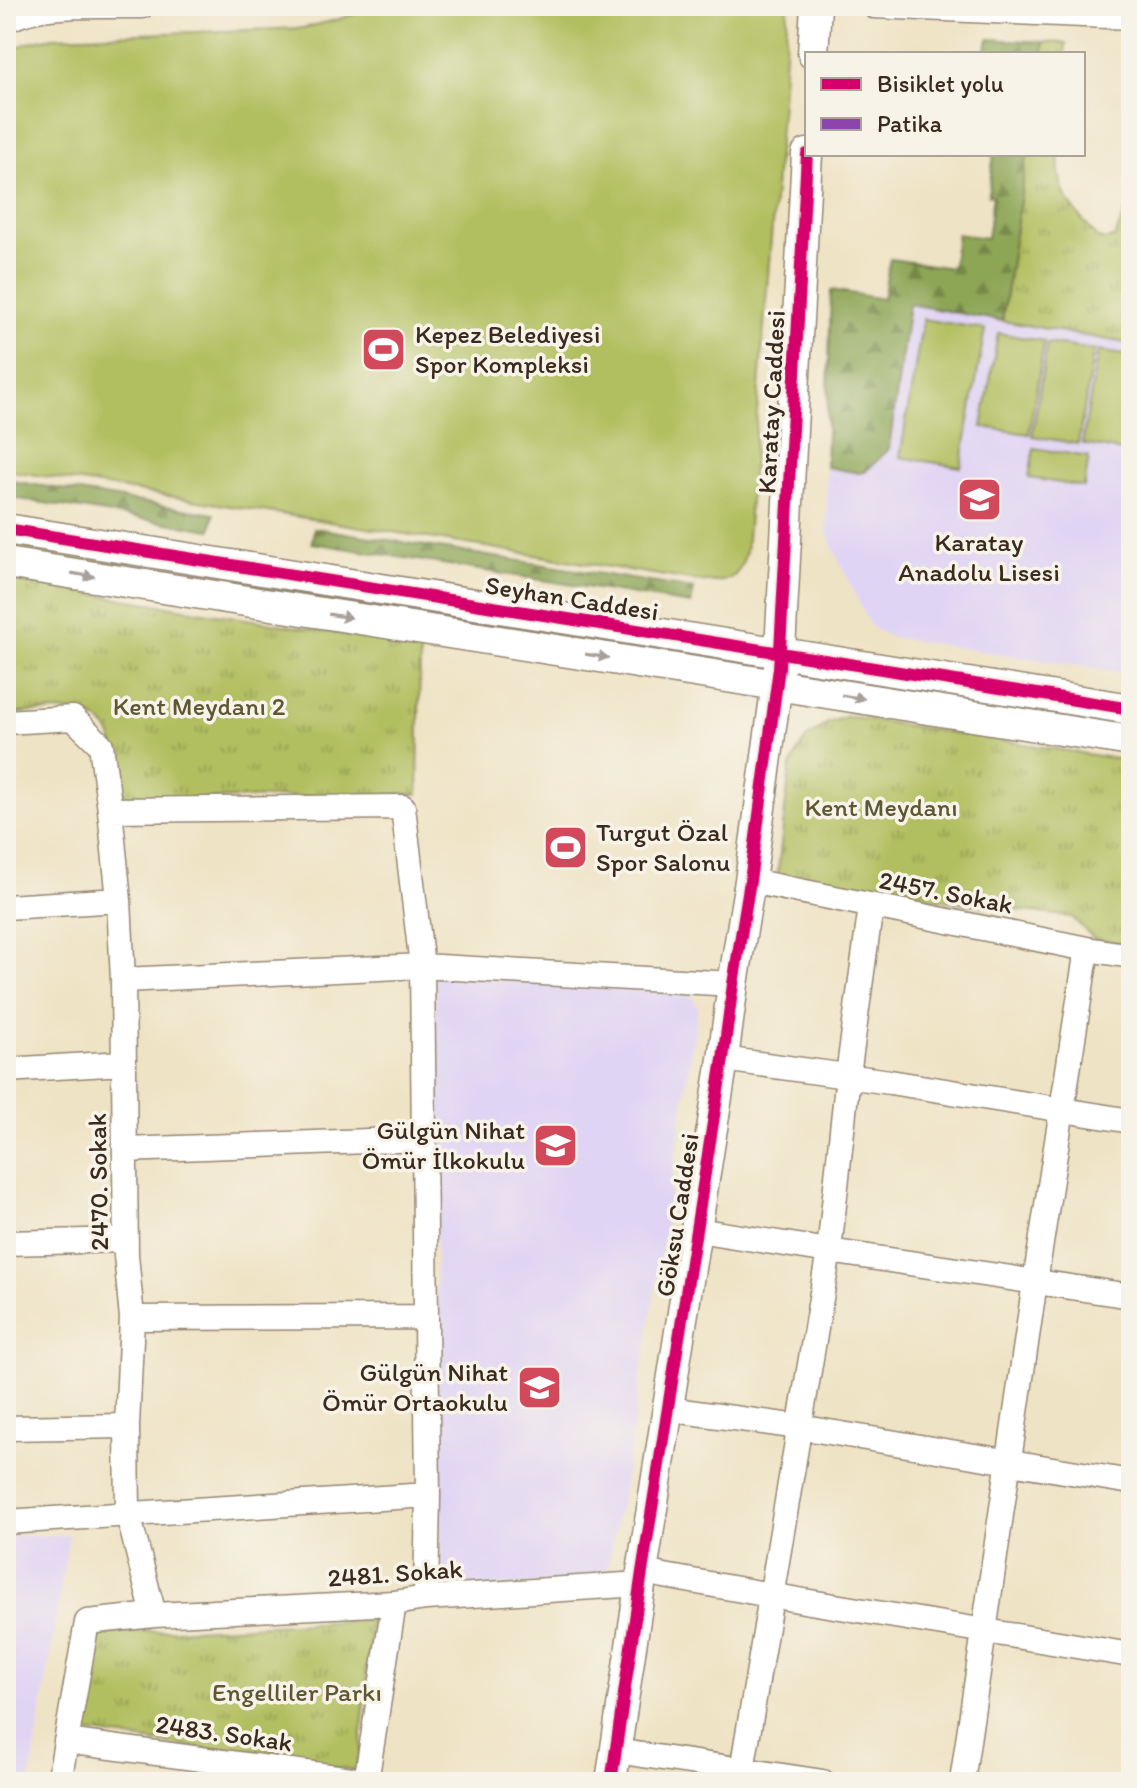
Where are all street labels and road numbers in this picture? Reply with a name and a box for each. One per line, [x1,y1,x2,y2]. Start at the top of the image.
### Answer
street label: Karatay Caddesi [750,309,792,495]
street label: Seyhan Caddesi [483,568,661,628]
street label: 2457. Sokak [876,863,1016,921]
street label: 2470. Sokak [81,1113,115,1251]
street label: Göksu Caddesi [648,1131,706,1299]
street label: 2481. Sokak [326,1552,464,1594]
street label: 2483. Sokak [154,1708,294,1758]

